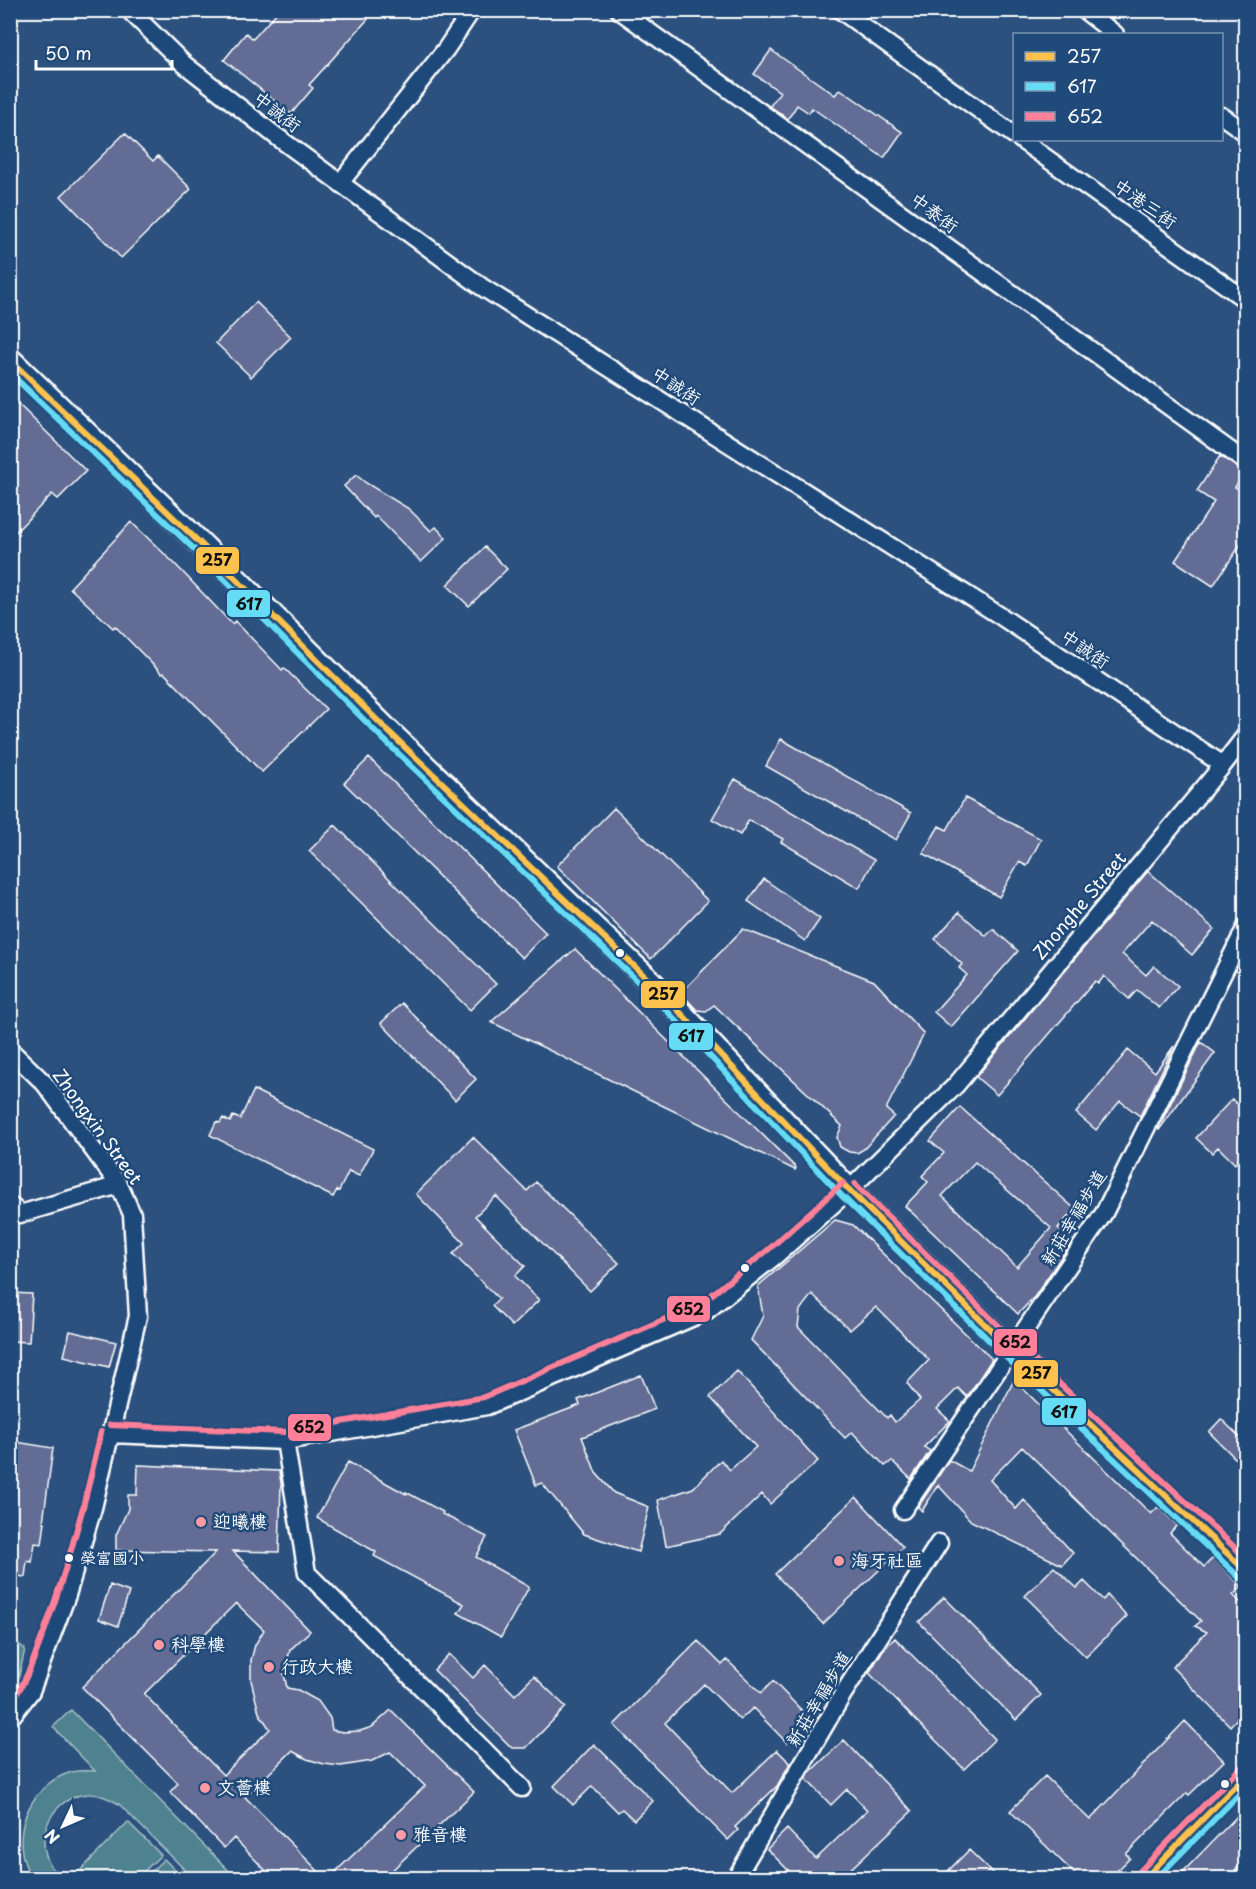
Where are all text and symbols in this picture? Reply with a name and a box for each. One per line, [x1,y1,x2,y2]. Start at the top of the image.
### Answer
scale bar [36,33,172,71]
legend [1013,33,1223,141]
text: 50 m [45,39,92,66]
text: 257 [1067,42,1101,69]
text: 617 [1067,72,1097,99]
street label: 中誠街 [248,84,308,138]
text: 652 [1067,102,1103,129]
street label: 中港三街 [1109,171,1183,234]
street label: 中泰街 [905,185,965,239]
street label: 中誠街 [647,359,707,411]
line badge: 257 [195,546,240,575]
text: 257 [202,547,233,571]
line badge: 617 [226,589,271,618]
text: 617 [236,591,263,615]
street label: 中誠街 [1056,621,1116,674]
street label: Zhonghe Street [1026,845,1132,965]
unlabelled marker [614,947,626,959]
line badge: 257 [640,980,686,1009]
text: 257 [648,981,679,1005]
line badge: 617 [668,1022,714,1051]
text: 617 [678,1023,705,1047]
street label: Zhongxin Street [47,1062,150,1190]
street label: 新莊幸福步道 [1033,1164,1112,1270]
unlabelled marker [739,1262,751,1274]
line badge: 652 [666,1295,711,1323]
text: 652 [672,1296,704,1320]
line badge: 652 [993,1328,1038,1357]
text: 652 [999,1329,1031,1353]
line badge: 257 [1013,1359,1059,1388]
text: 257 [1021,1360,1052,1384]
line badge: 617 [1041,1397,1087,1426]
text: 617 [1051,1399,1078,1423]
line badge: 652 [287,1413,332,1442]
text: 652 [293,1414,325,1438]
place label: 迎曦樓 [213,1507,267,1534]
marker: 迎曦樓 [194,1515,208,1529]
place label: 榮富國小 [80,1545,144,1569]
place label: 海牙社區 [851,1546,923,1573]
marker: 榮富國小 [63,1552,75,1564]
marker: 海牙社區 [832,1554,846,1568]
place label: 科學樓 [171,1630,225,1657]
marker: 科學樓 [152,1638,166,1652]
street label: 新莊幸福步道 [778,1645,857,1751]
place label: 行政大樓 [281,1652,353,1679]
marker: 行政大樓 [262,1660,276,1674]
place label: 文薈樓 [217,1773,271,1800]
unlabelled marker [1219,1778,1231,1790]
marker: 文薈樓 [198,1781,212,1795]
north arrow [33,1796,93,1856]
place label: 雅音樓 [413,1820,467,1847]
text: N [38,1824,65,1850]
marker: 雅音樓 [394,1828,408,1842]

